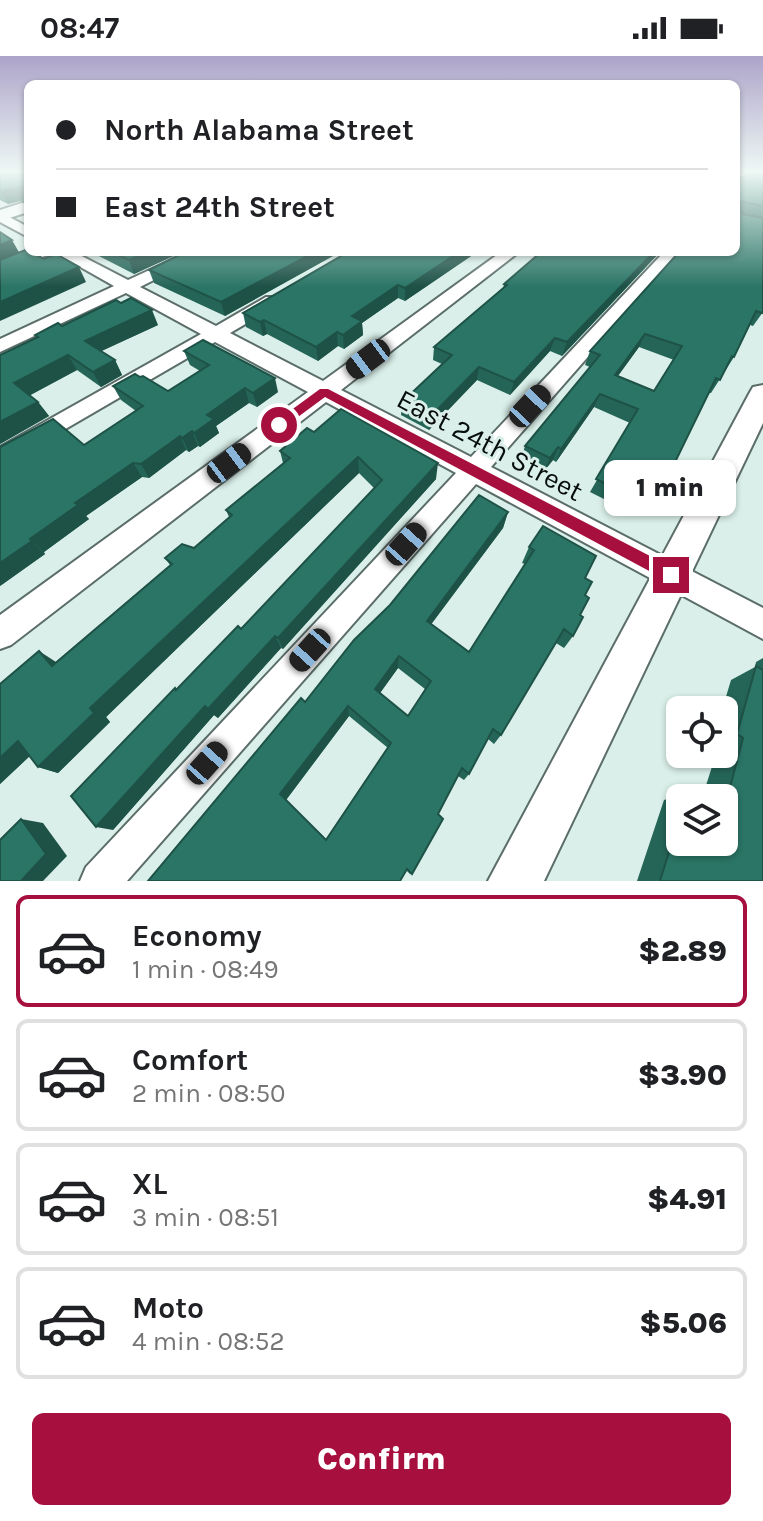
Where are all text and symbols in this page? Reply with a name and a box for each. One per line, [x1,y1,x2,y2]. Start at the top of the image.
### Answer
text: 08:47 [40,10,119,46]
text: North Alabama Street [104,112,414,148]
text: East 24th Street [104,189,335,225]
car [342,335,394,383]
car [505,380,555,432]
street label: East 24th Street [391,382,589,508]
route start [261,407,297,443]
car [203,439,255,487]
callout: 1 min [605,459,737,515]
text: 1 min [636,472,704,503]
car [381,518,431,570]
route end [653,557,689,593]
car [285,624,335,676]
map controls [666,696,738,856]
button: locate [666,696,738,768]
car [182,737,232,789]
button: layers [666,784,738,856]
icon: car [36,915,108,987]
text: Economy [132,918,262,954]
text: $2.89 [638,933,727,969]
text: 1 min · 08:49 [132,954,279,985]
icon: car [36,1039,108,1111]
text: Comfort [132,1042,248,1078]
text: $3.90 [638,1057,727,1093]
text: 2 min · 08:50 [132,1078,286,1109]
icon: car [36,1163,108,1235]
text: XL [132,1166,167,1202]
text: $4.91 [647,1181,727,1217]
text: 3 min · 08:51 [132,1202,279,1233]
icon: car [36,1287,108,1359]
text: Moto [132,1290,204,1326]
text: $5.06 [639,1305,727,1341]
text: 4 min · 08:52 [132,1326,285,1357]
button: Confirm [32,1413,731,1505]

